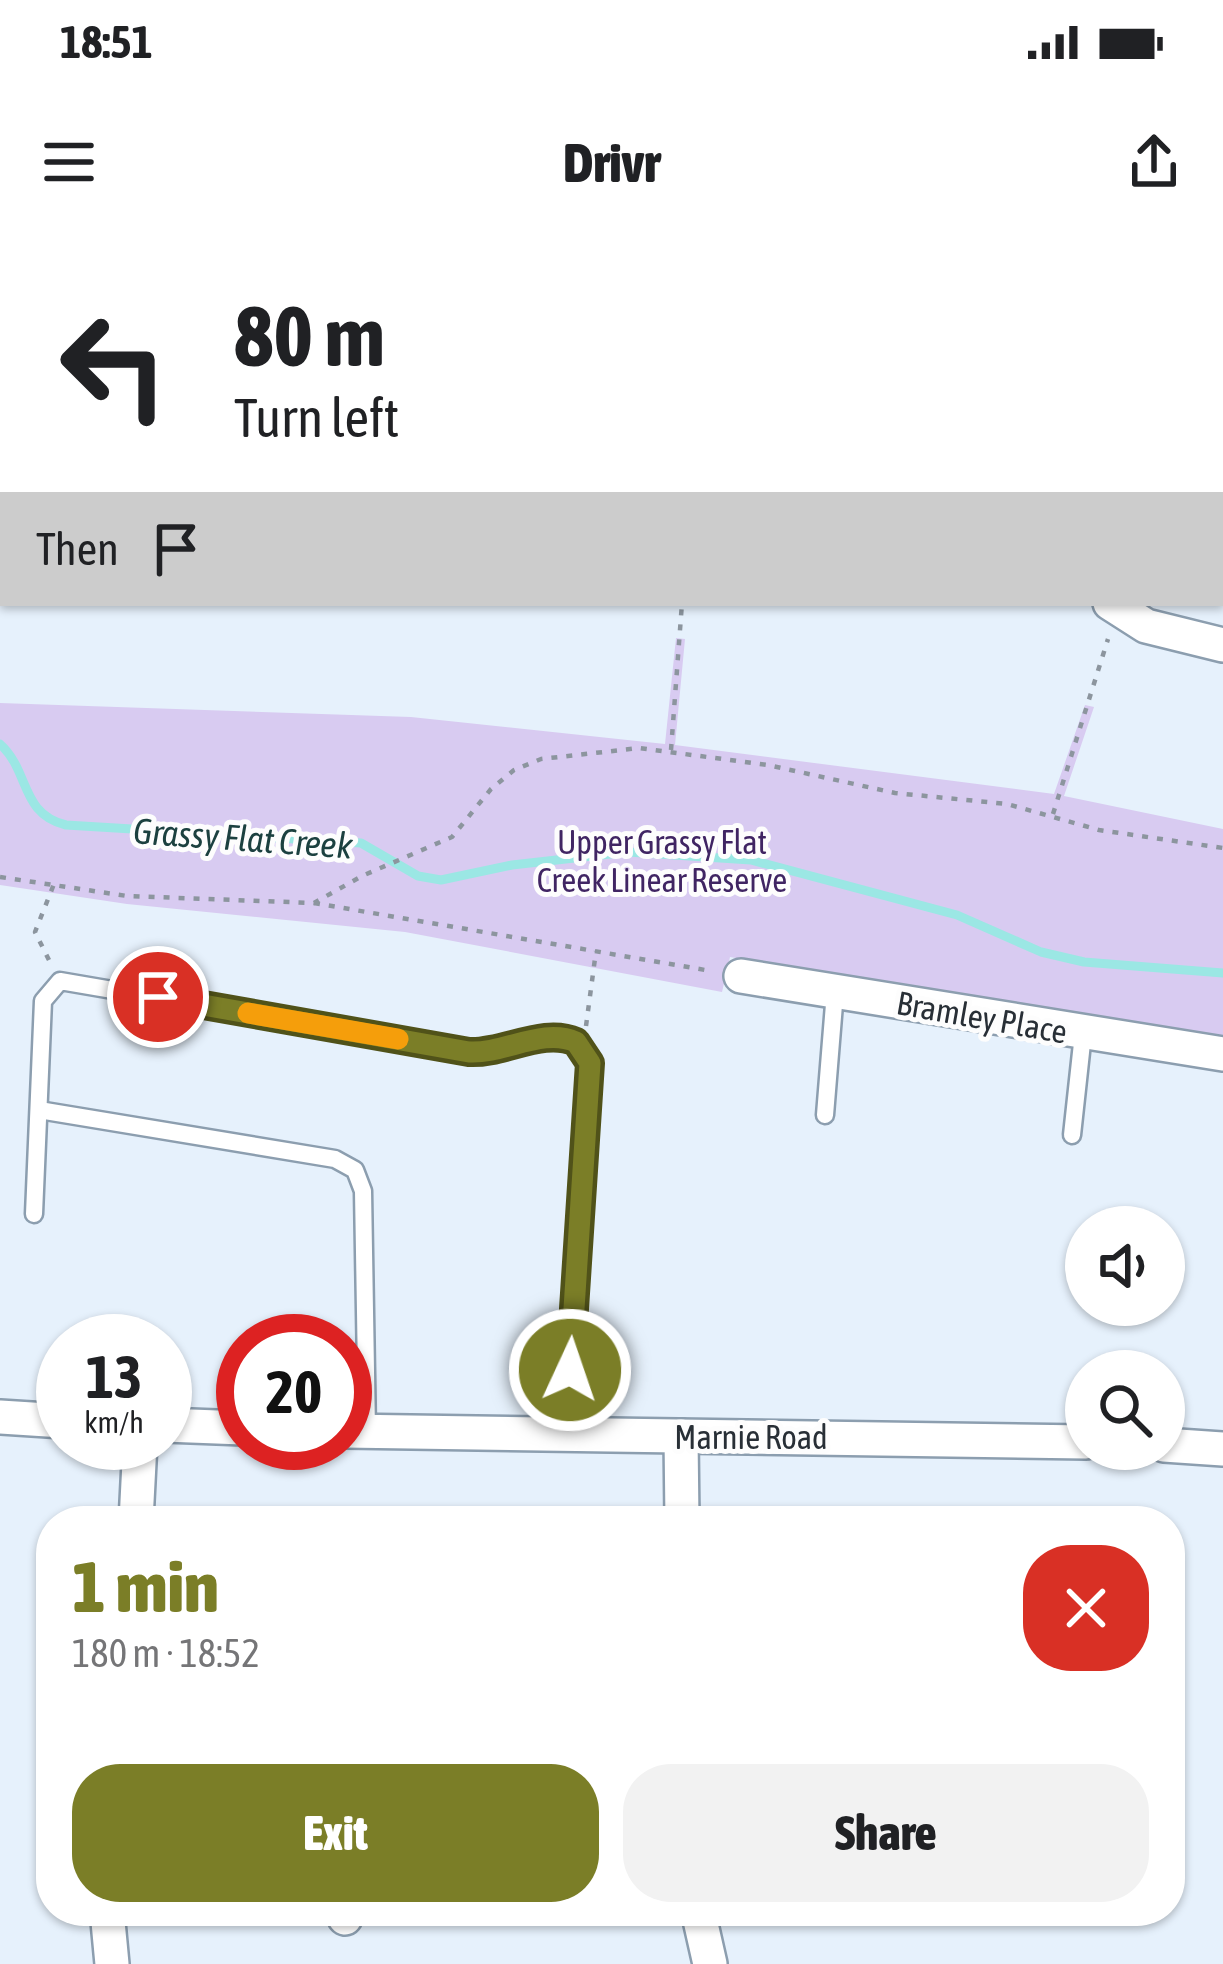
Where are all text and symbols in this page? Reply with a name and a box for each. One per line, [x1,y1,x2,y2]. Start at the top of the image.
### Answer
text: 18:51 [60,16,153,68]
icon: menu [36,129,102,195]
icon: share [1121,129,1187,195]
text: Drivr [563,132,660,193]
icon: left [36,288,192,444]
text: 80 m [234,288,385,384]
text: Turn left [234,387,399,448]
icon: arrive [143,516,209,582]
text: Then [36,523,119,575]
water label: Grassy Flat Creek [132,809,355,867]
park label: Upper Grassy Flat Creek Linear Reserve [537,823,787,899]
pin [107,946,209,1048]
icon: arrive [125,964,191,1030]
street label: Bramley Place [894,983,1070,1051]
map controls [1065,1206,1185,1470]
button: sound [1065,1206,1185,1326]
position arrow [507,1307,633,1433]
speed limit sign: 20 [216,1314,372,1470]
text: 13 [86,1342,142,1411]
button: search [1065,1350,1185,1470]
text: km/h [84,1405,144,1439]
street label: Marnie Road [674,1418,828,1456]
text: 1 min [72,1545,219,1627]
button: close [1023,1545,1149,1671]
text: 180 m · 18:52 [72,1631,260,1675]
button: Exit [72,1764,599,1902]
button: Share [623,1764,1149,1902]

